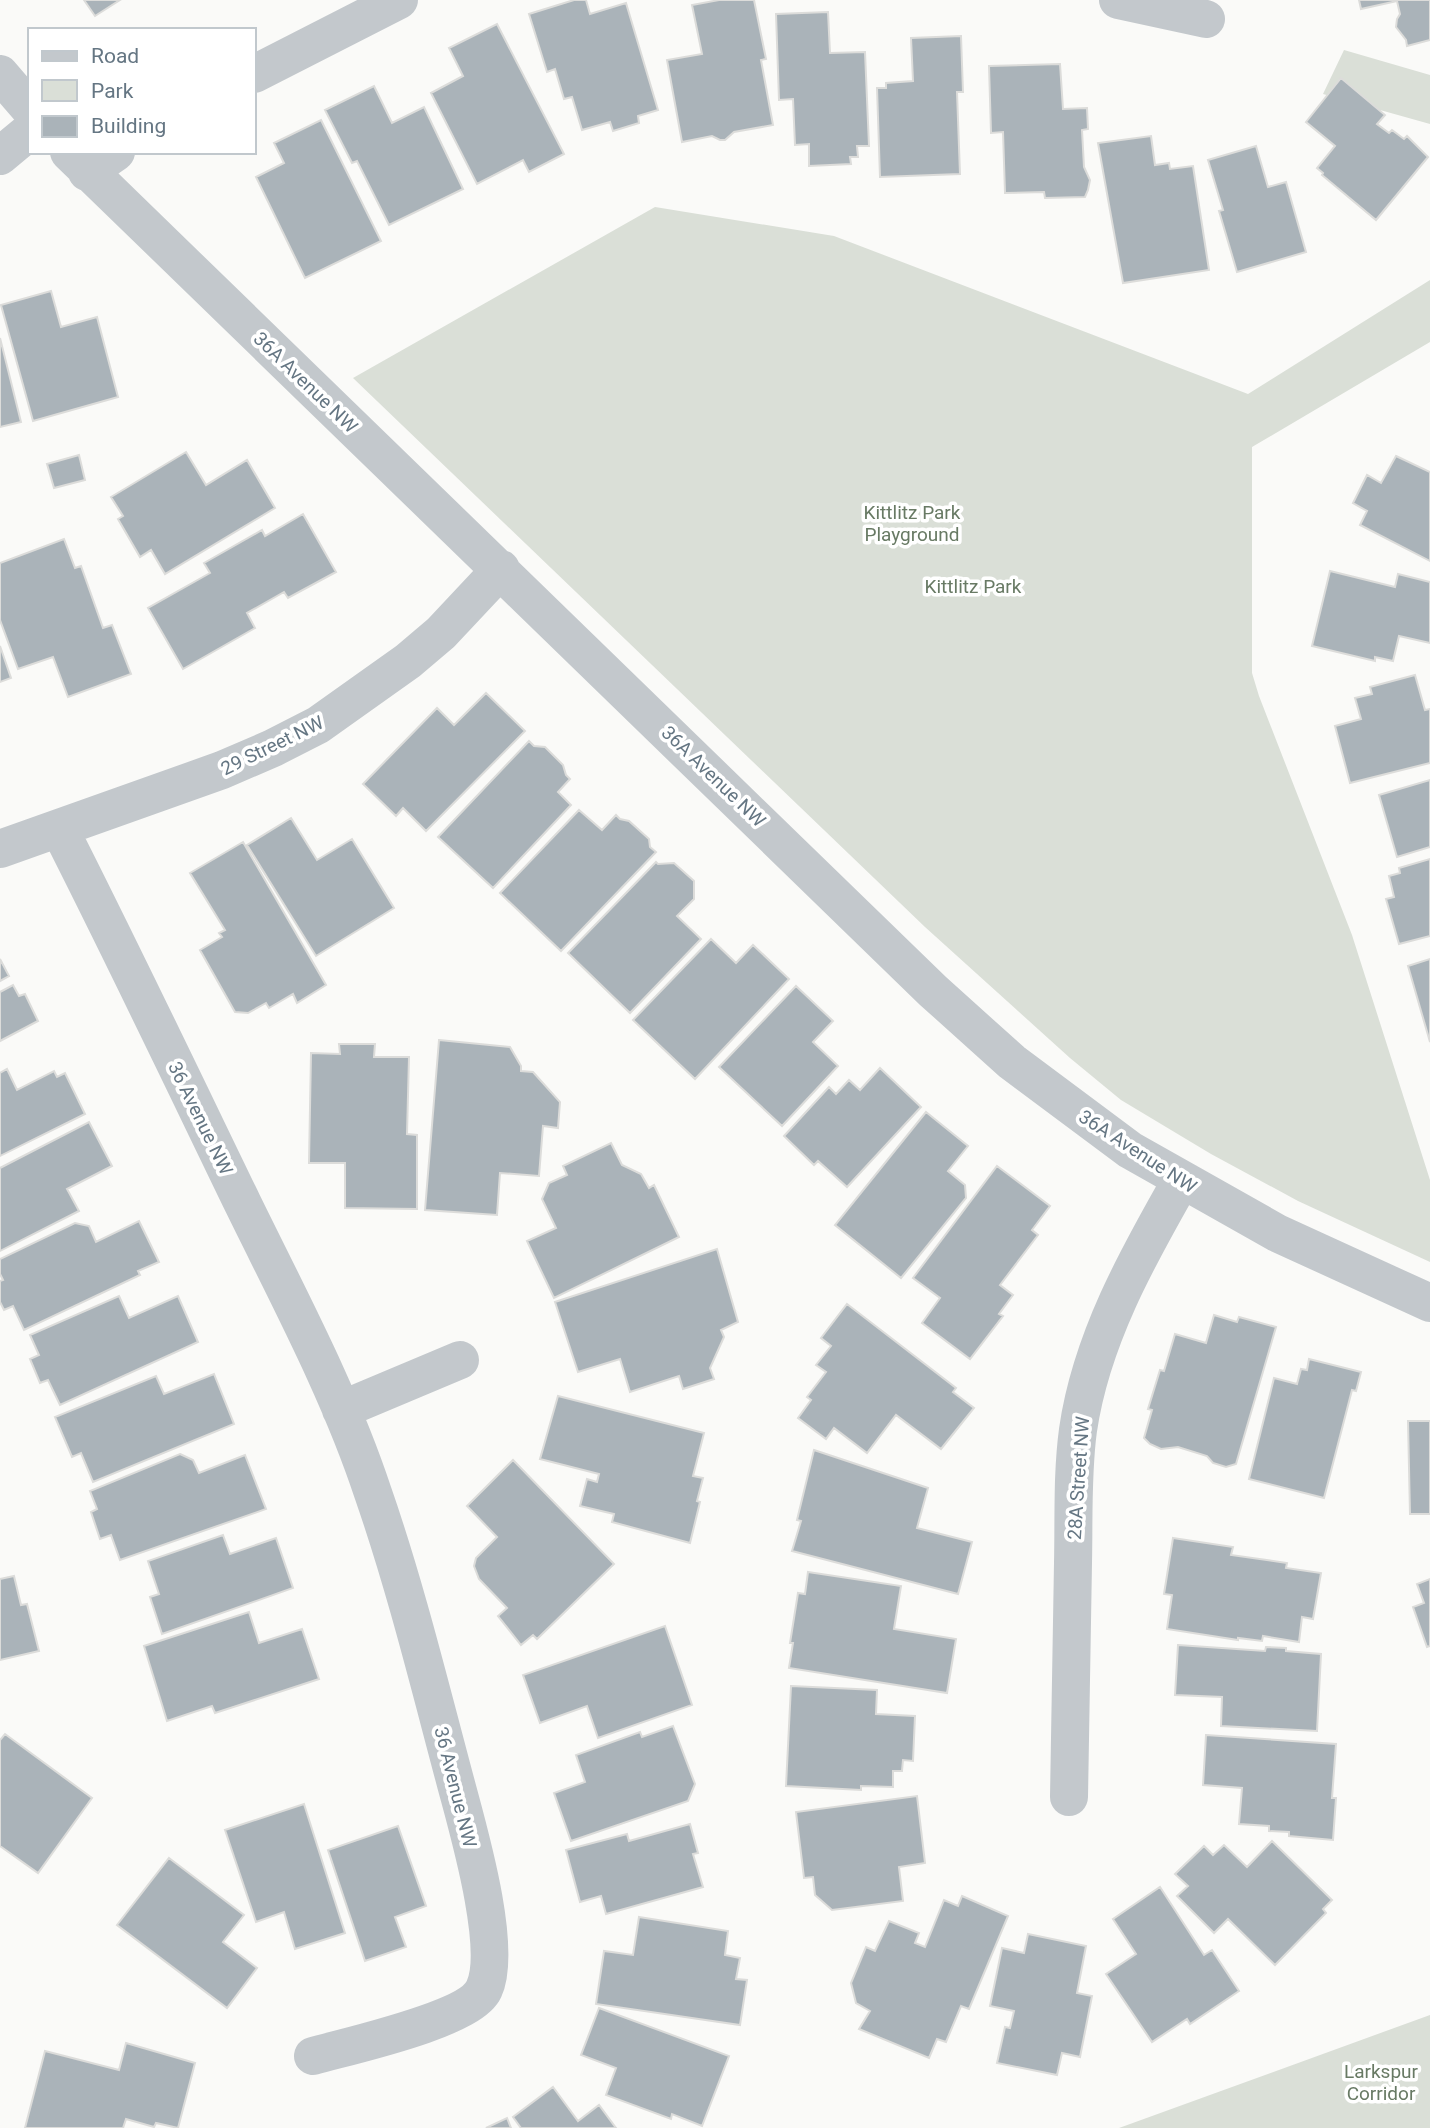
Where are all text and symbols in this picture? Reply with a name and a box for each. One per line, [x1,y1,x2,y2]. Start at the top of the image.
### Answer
legend [28,28,256,154]
text: Road [91,44,139,68]
text: Park [91,79,134,103]
text: Building [91,114,166,138]
street label: 36A Avenue NW [249,327,363,438]
park label: Kittlitz Park Playground [864,501,961,546]
park label: Kittlitz Park [925,575,1022,598]
street label: 29 Street NW [217,711,327,780]
street label: 36A Avenue NW [657,721,771,832]
street label: 36 Avenue NW [163,1058,238,1179]
street label: 36A Avenue NW [1075,1105,1201,1198]
street label: 28A Street NW [1063,1415,1094,1541]
street label: 36 Avenue NW [429,1725,482,1850]
park label: Larkspur Corridor [1344,2060,1419,2105]

